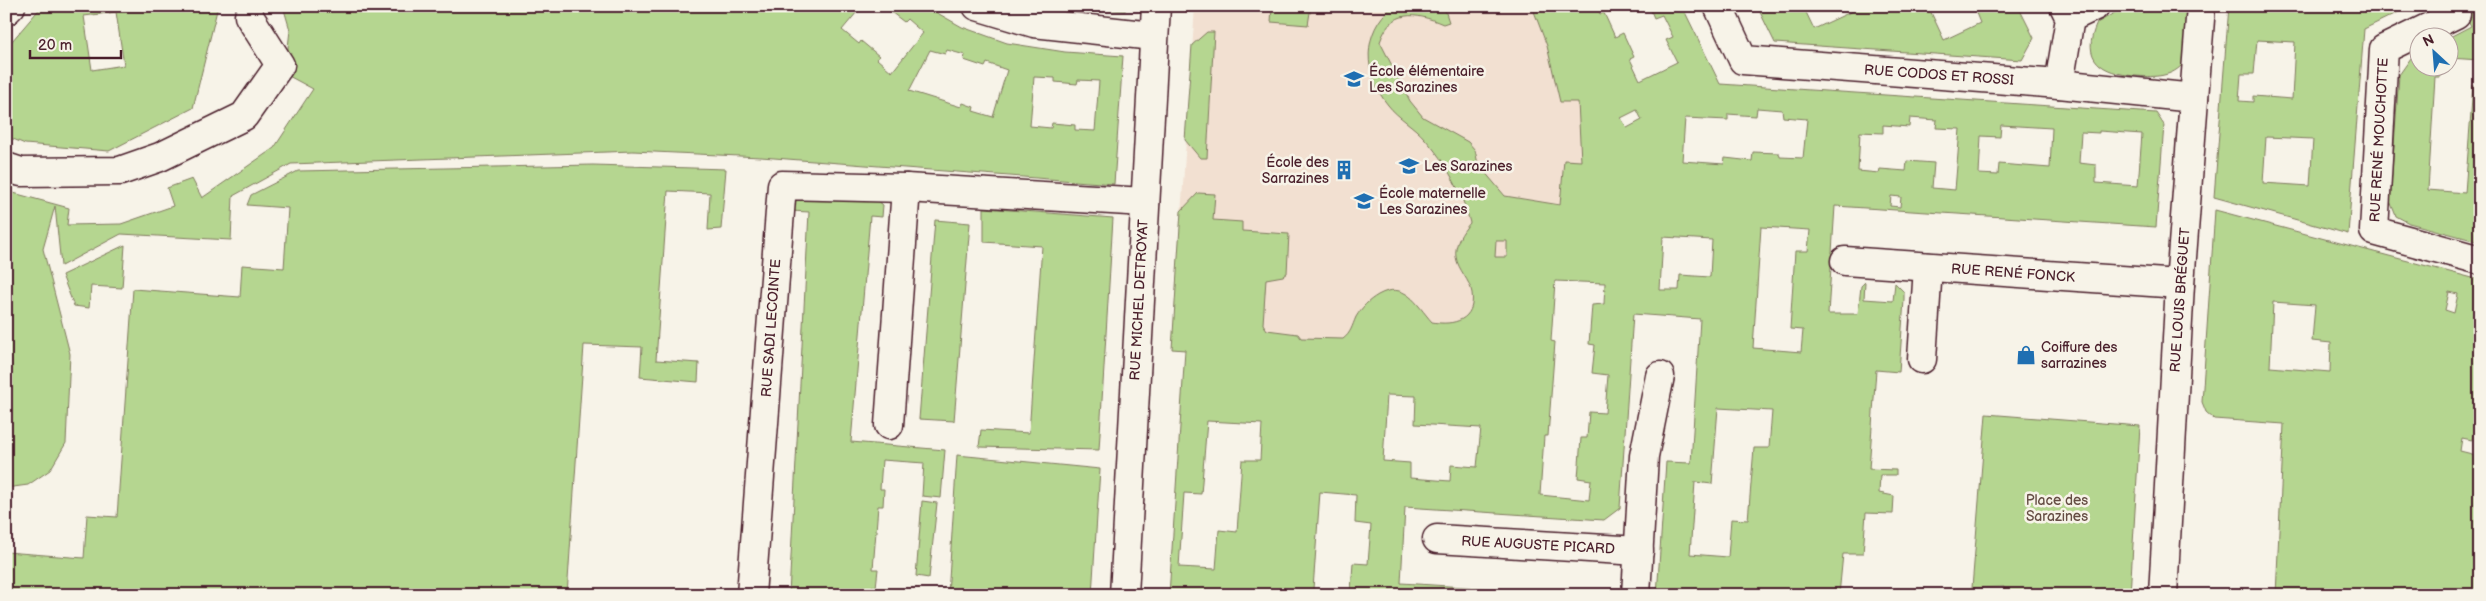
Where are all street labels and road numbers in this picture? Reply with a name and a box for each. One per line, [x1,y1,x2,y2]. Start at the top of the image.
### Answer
street label: RUE RENÉ MOUCHOTTE [2365,57,2392,223]
street label: RUE CODOS ET ROSSI [1864,61,2014,89]
street label: RUE MICHEL DETROYAT [1126,218,1152,381]
street label: RUE LOUIS BRÉGUET [2165,226,2194,373]
street label: RUE SADI LECOINTE [758,258,784,398]
street label: RUE RENÉ FONCK [1950,259,2077,286]
street label: RUE AUGUSTE PICARD [1461,532,1615,558]

